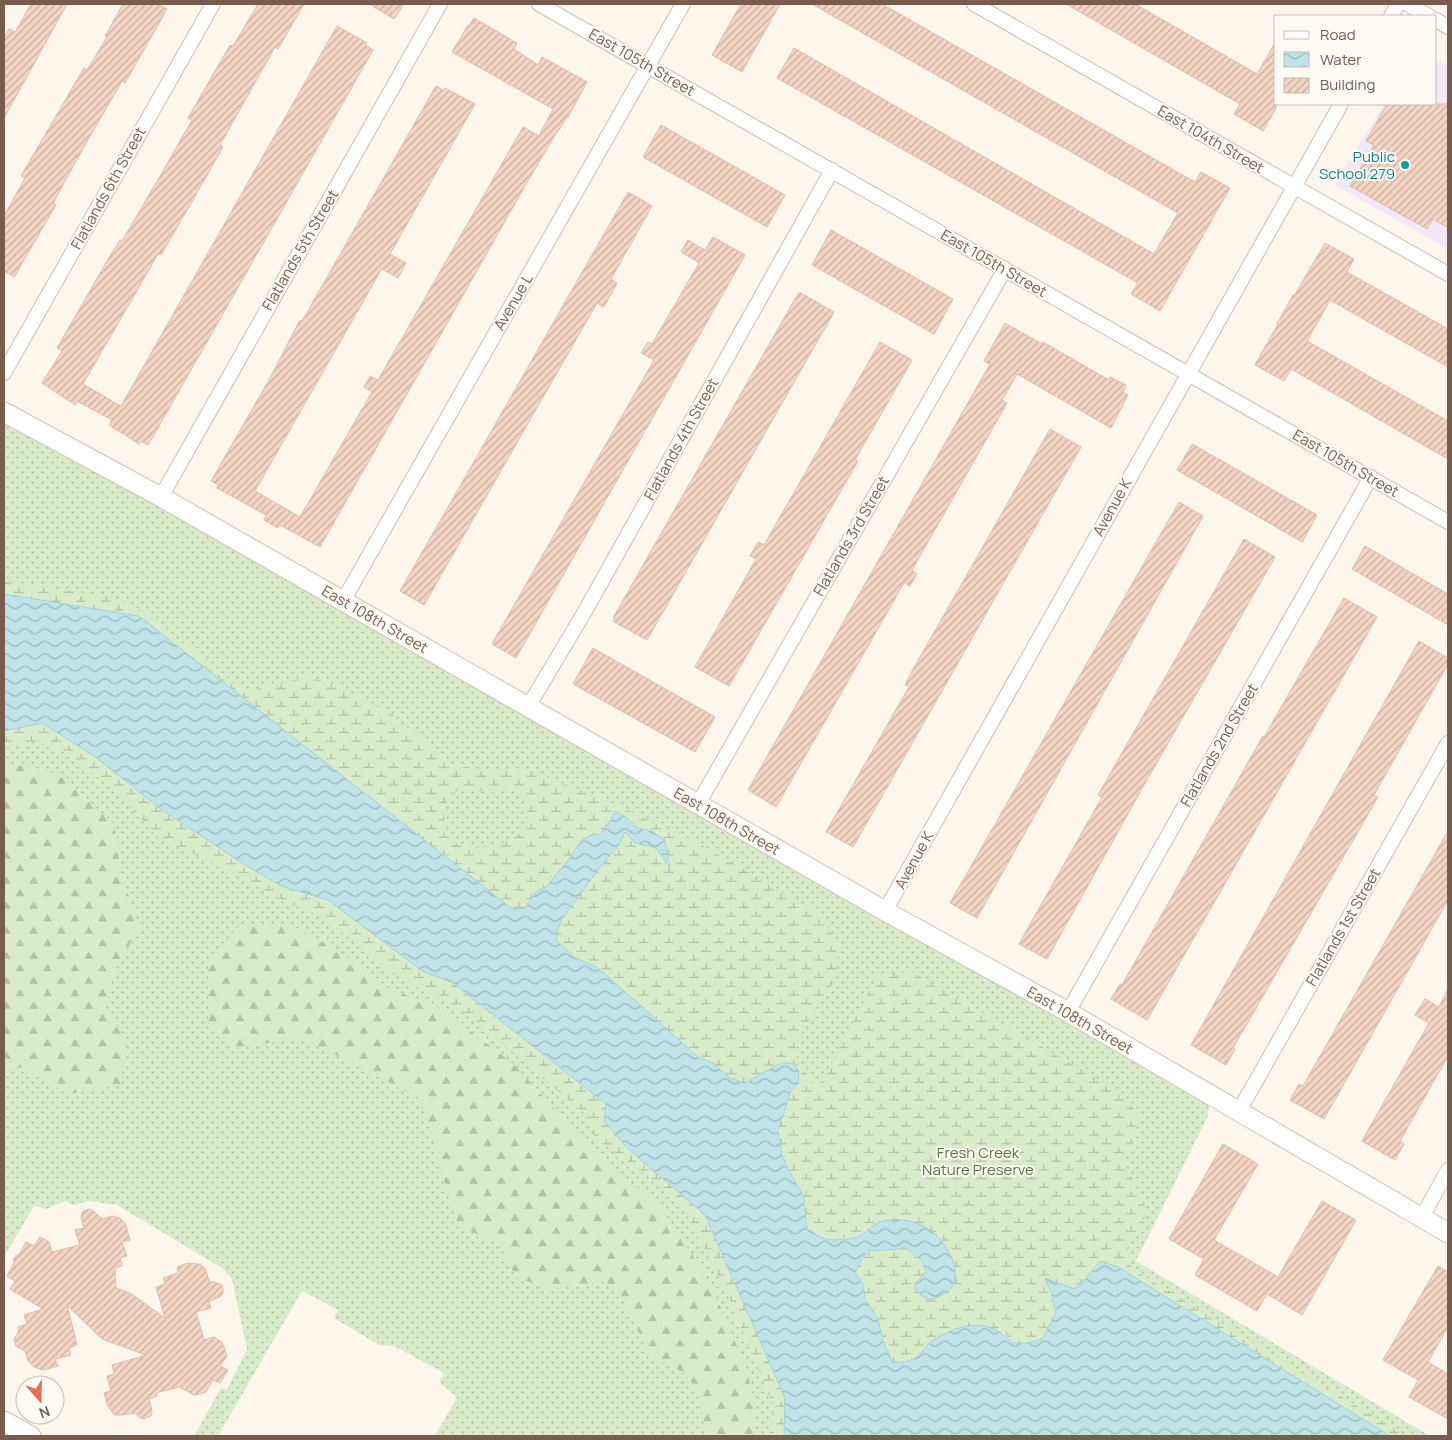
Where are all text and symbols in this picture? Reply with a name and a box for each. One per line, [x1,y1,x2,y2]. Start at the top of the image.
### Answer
legend [1274,15,1437,105]
street label: East 105th Street [585,23,699,101]
text: Road [1320,24,1356,45]
text: Water [1320,49,1362,70]
text: Building [1320,74,1375,95]
street label: East 104th Street [1154,100,1268,178]
street label: Flatlands 6th Street [66,123,150,253]
place label: Public School 279 [1319,146,1395,184]
marker: Public School 279 [1399,159,1411,171]
street label: Flatlands 5th Street [257,186,343,314]
street label: East 105th Street [937,224,1051,302]
street label: Avenue L [488,270,538,334]
street label: Flatlands 4th Street [639,374,723,504]
street label: East 105th Street [1289,424,1403,502]
street label: Flatlands 3rd Street [808,472,894,600]
street label: Avenue K [1087,474,1137,540]
street label: East 108th Street [318,580,432,658]
street label: Flatlands 2nd Street [1175,679,1263,811]
street label: East 108th Street [670,782,784,860]
street label: Avenue K [889,827,939,893]
street label: Flatlands 1st Street [1301,864,1385,990]
street label: East 108th Street [1023,981,1137,1059]
park label: Fresh Creek Nature Preserve [922,1142,1034,1180]
north arrow [15,1375,65,1425]
text: N [37,1402,53,1423]

